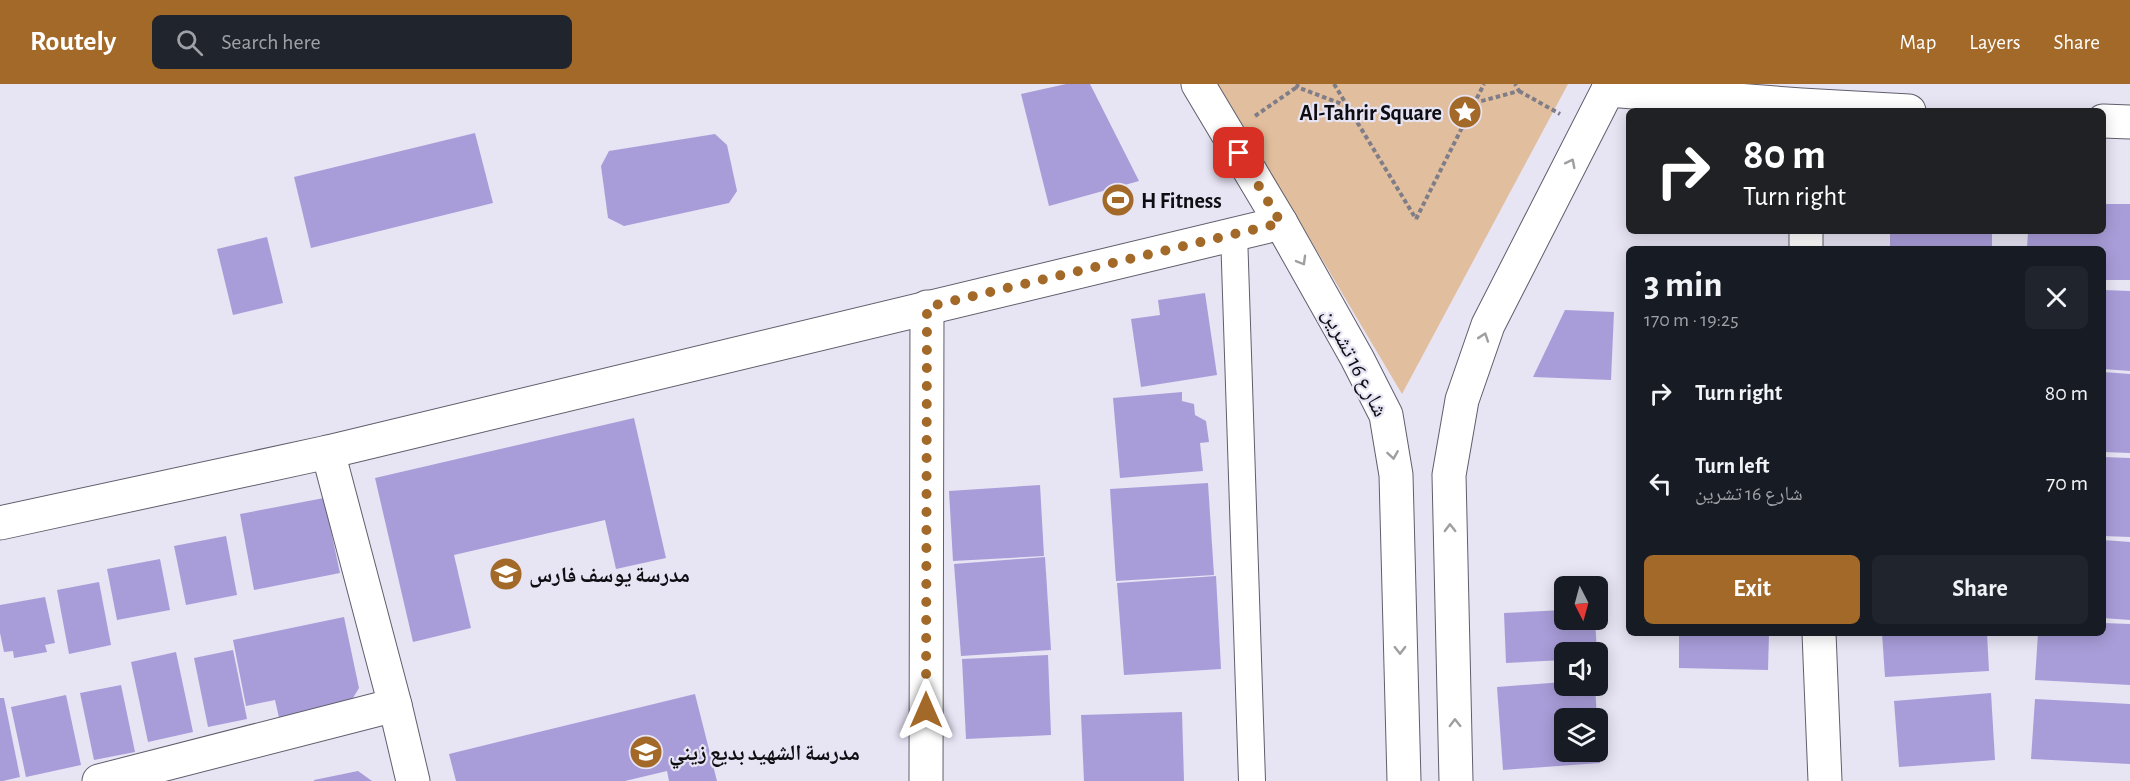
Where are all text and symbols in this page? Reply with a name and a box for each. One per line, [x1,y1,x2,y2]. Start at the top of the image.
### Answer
search box [152,15,572,69]
icon: search [173,26,206,59]
text: Routely [30,28,116,56]
text: Search here [221,31,321,53]
text: Map [1900,32,1936,53]
text: Layers [1969,32,2020,53]
text: Share [2053,32,2100,53]
place icon: Al-Tahrir Square [1447,94,1483,130]
place label: Al-Tahrir Square [1299,102,1442,124]
pin [1213,127,1264,178]
icon: right [1644,132,1722,210]
text: 80 m [1743,134,1826,176]
icon: arrive [1222,136,1255,169]
one-way arrow [1564,159,1575,169]
sports icon: H Fitness [1100,182,1136,218]
text: Turn right [1743,183,1846,210]
place label: H Fitness [1141,190,1222,212]
one-way arrow [1295,255,1306,265]
button: close [2025,266,2088,329]
text: 3 min [1644,267,1722,303]
street label: شارع 16 تشرين [1317,305,1392,421]
text: 170 m · 19:25 [1644,310,1739,330]
one-way arrow [1476,332,1489,343]
icon: right [1644,377,1677,410]
text: Turn right [1695,382,1782,404]
text: 80 m [2045,382,2088,404]
one-way arrow [1386,450,1398,460]
text: Turn left [1695,455,1769,477]
icon: left [1644,467,1677,500]
text: 70 m [2046,472,2088,494]
text: شارع 16 تشرين [1695,484,1803,504]
one-way arrow [1444,523,1457,532]
button: Exit [1644,555,1860,624]
button: Share [1872,555,2088,624]
school or university icon: مدرسة يوسف فارس [488,556,524,592]
place label: مدرسة يوسف فارس [529,564,690,588]
north arrow [1554,576,1608,630]
map controls [1554,576,1608,762]
button: sound [1554,642,1608,696]
one-way arrow [1394,645,1407,654]
position arrow [894,678,958,742]
button: layers [1554,708,1608,762]
one-way arrow [1449,718,1461,727]
school or university icon: مدرسة الشهيد بديع زيني [628,734,664,770]
place label: مدرسة الشهيد بديع زيني [669,742,860,769]

